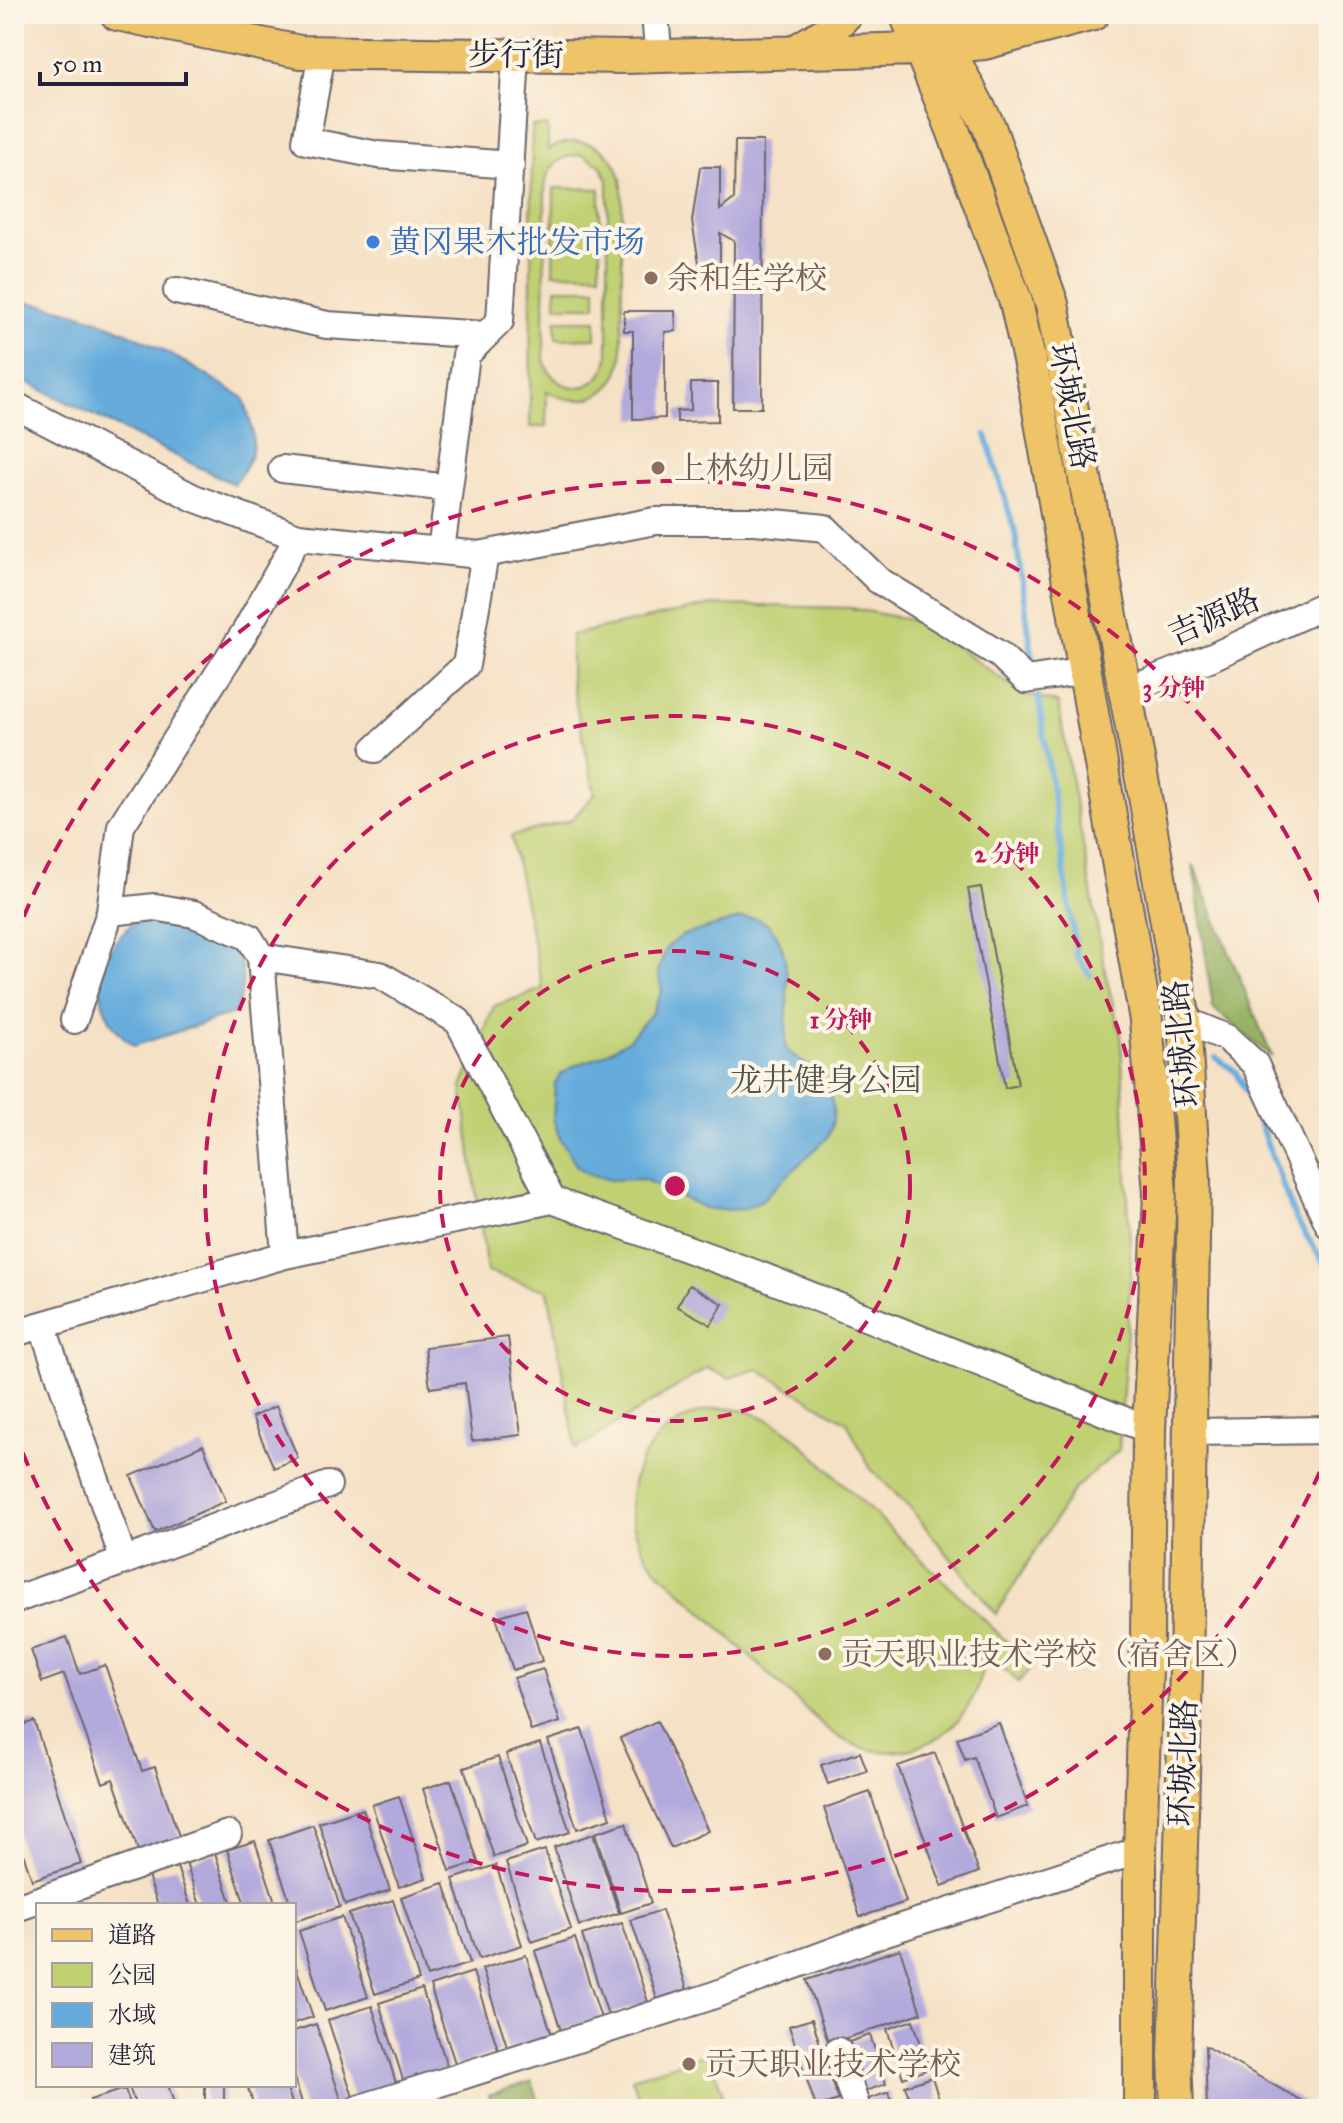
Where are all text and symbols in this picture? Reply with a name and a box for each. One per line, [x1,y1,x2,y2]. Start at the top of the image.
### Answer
street label: 步行街 [468,35,564,75]
scale bar [40,36,186,86]
text: 50 m [52,49,102,79]
place label: 黄冈果木批发市场 [389,223,645,262]
marker: 黄冈果木批发市场 [364,233,382,251]
place label: 余和生学校 [667,259,827,298]
marker: 余和生学校 [642,269,660,287]
street label: 环城北路 [1041,339,1103,473]
place label: 上林幼儿园 [674,449,834,488]
marker: 上林幼儿园 [649,459,667,477]
street label: 吉源路 [1162,580,1266,654]
text: 3 分钟 [1143,673,1205,703]
text: 2 分钟 [974,839,1040,869]
street label: 环城北路 [1156,978,1208,1110]
text: 1 分钟 [810,1005,872,1035]
park label: 龙井健身公园 [730,1061,922,1100]
centre of rings [661,1172,689,1200]
place label: 贡天职业技术学校（宿舍区） [841,1635,1257,1674]
marker: 贡天职业技术学校（宿舍区） [816,1645,834,1663]
street label: 环城北路 [1161,1698,1205,1828]
legend [36,1903,296,2087]
text: 道路 [108,1920,156,1950]
text: 公园 [108,1960,156,1990]
text: 水域 [108,2000,156,2030]
text: 建筑 [108,2040,156,2070]
place label: 贡天职业技术学校 [705,2045,961,2084]
marker: 贡天职业技术学校 [680,2055,698,2073]

